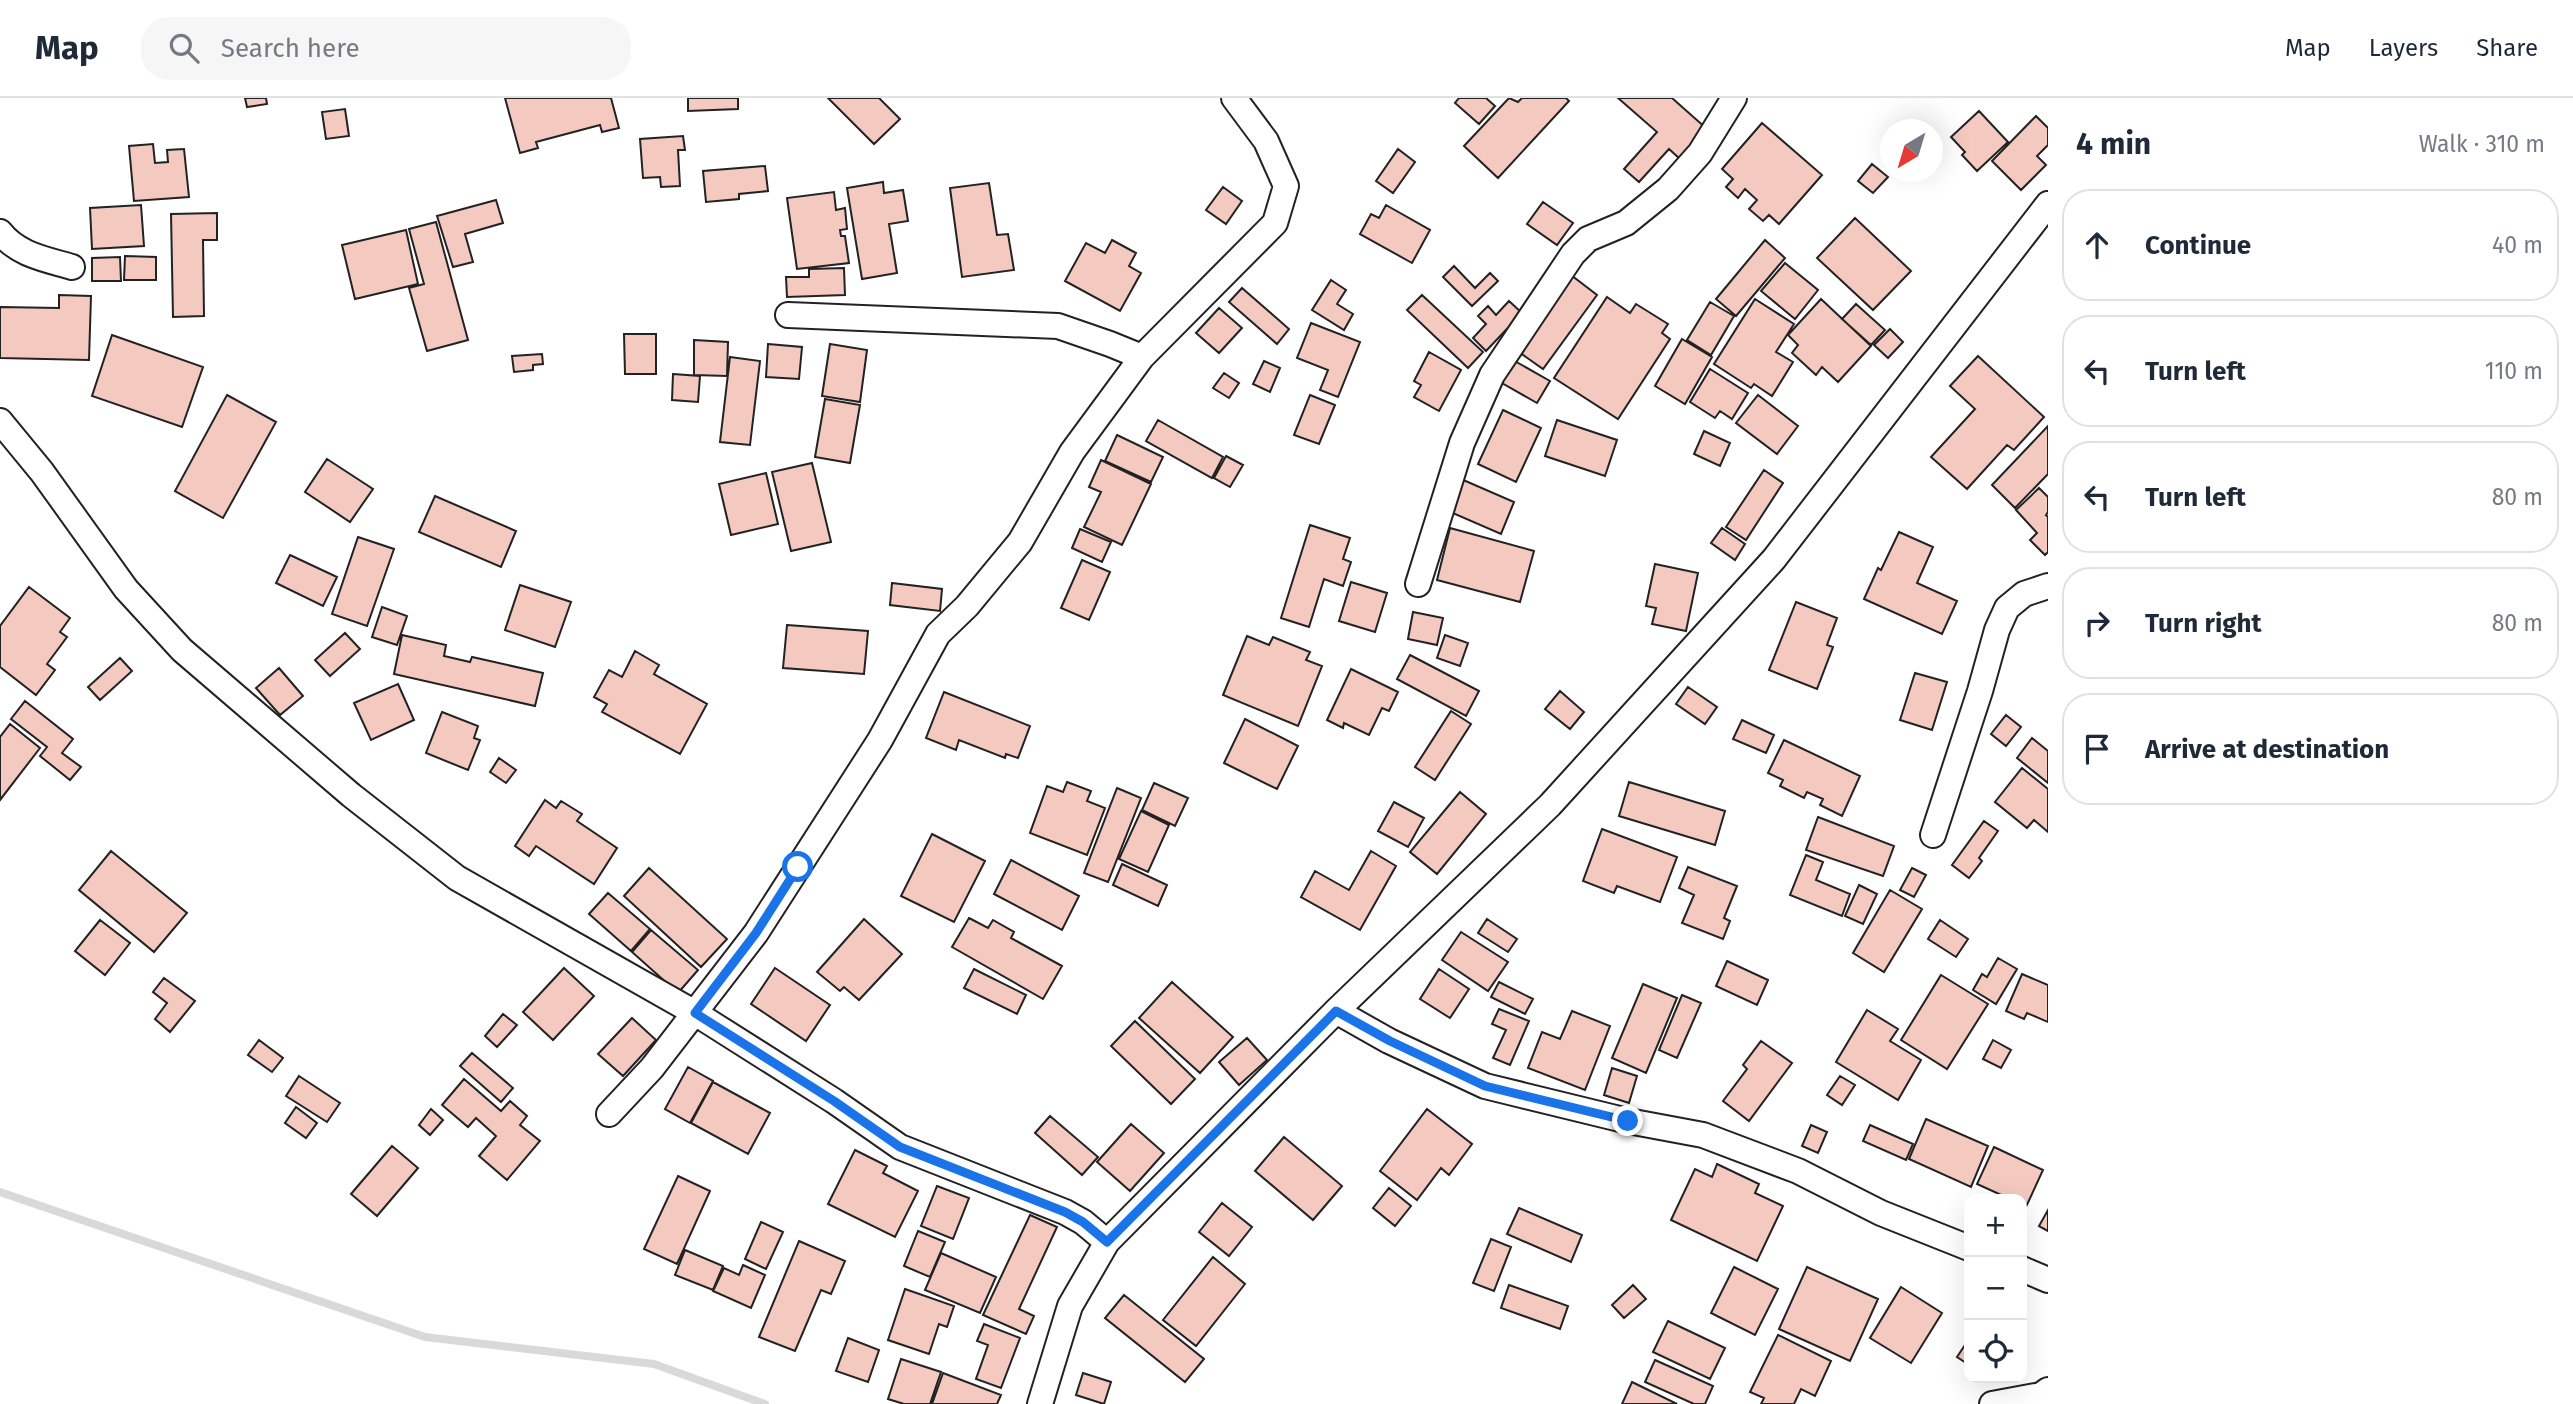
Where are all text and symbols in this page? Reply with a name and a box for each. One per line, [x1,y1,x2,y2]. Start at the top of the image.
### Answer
search box [141,17,631,80]
text: Map [35,28,99,68]
icon: search [165,29,203,67]
text: Search here [221,33,360,64]
text: Map [2285,34,2331,62]
text: Layers [2369,34,2438,62]
text: Share [2476,34,2538,62]
north arrow [1880,119,1943,182]
text: 4 min [2076,126,2151,162]
text: Walk · 310 m [2419,130,2545,158]
icon: ahead [2078,226,2116,264]
text: Continue [2145,230,2251,261]
text: 40 m [2492,231,2543,259]
icon: left [2078,352,2116,390]
text: Turn left [2145,356,2246,387]
text: 110 m [2485,357,2543,385]
icon: left [2078,478,2116,516]
text: Turn left [2145,482,2246,513]
text: 80 m [2492,483,2543,511]
icon: right [2078,604,2116,642]
text: Turn right [2145,608,2262,639]
text: 80 m [2492,609,2543,637]
icon: arrive [2078,730,2116,768]
text: Arrive at destination [2145,734,2389,765]
route start [782,851,813,882]
route end [1612,1105,1643,1136]
map controls [1964,1194,2027,1383]
button: + [1964,1194,2027,1257]
button: − [1964,1257,2027,1320]
button: locate [1964,1320,2027,1383]

